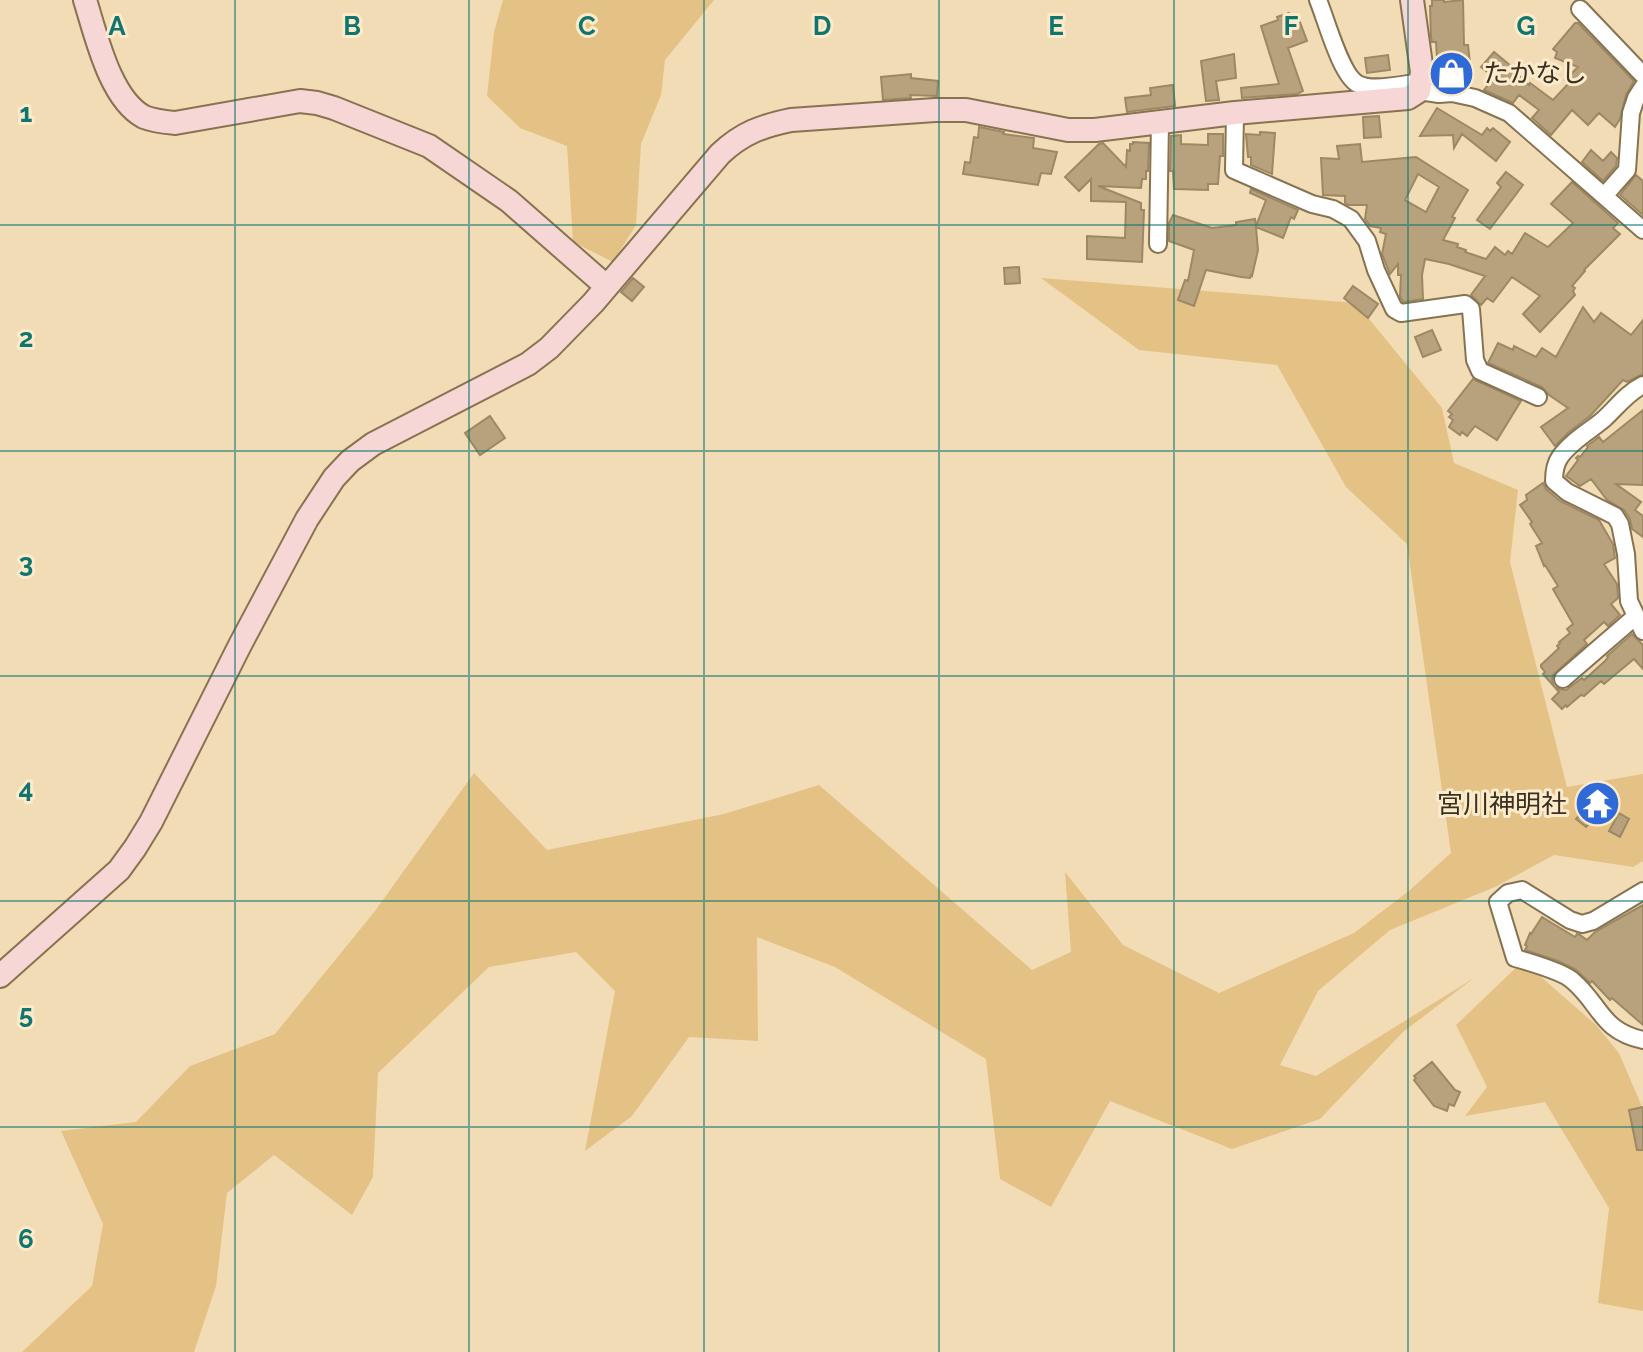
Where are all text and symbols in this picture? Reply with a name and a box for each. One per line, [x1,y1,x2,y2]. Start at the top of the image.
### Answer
text: A [108,11,126,41]
text: B [343,11,361,41]
text: C [578,11,596,41]
text: D [813,11,831,41]
text: E [1048,11,1064,41]
text: F [1284,11,1299,41]
text: G [1517,11,1535,41]
shop icon: たかなし [1428,49,1476,97]
place label: たかなし [1483,58,1587,88]
text: 1 [20,98,33,128]
text: 2 [19,323,33,353]
text: 3 [19,548,33,578]
text: 4 [19,774,33,804]
temple icon: 宮川神明社 [1574,780,1622,828]
place label: 宮川神明社 [1437,789,1567,819]
text: 5 [19,999,33,1029]
text: 6 [18,1224,34,1254]

